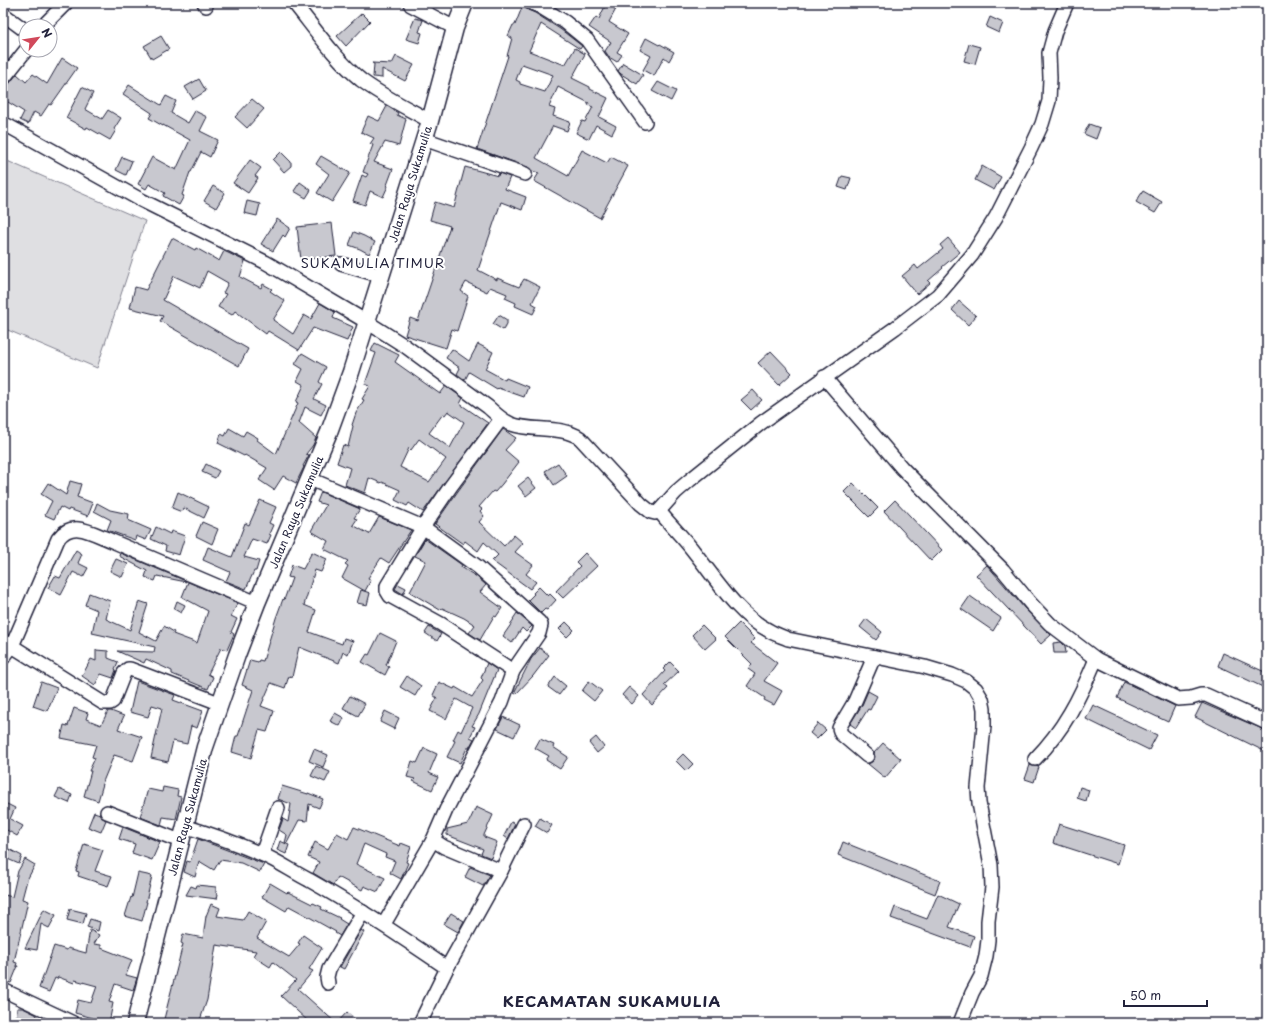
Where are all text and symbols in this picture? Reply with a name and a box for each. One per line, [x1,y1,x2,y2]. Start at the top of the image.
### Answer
north arrow [18,18,58,58]
text: N [38,25,57,41]
street label: Jalan Raya Sukamulia [384,124,436,244]
district label: SUKAMULIA TIMUR [301,253,445,272]
street label: Jalan Raya Sukamulia [265,453,327,571]
street label: Jalan Raya Sukamulia [163,756,211,878]
scale bar [1124,982,1207,1008]
text: 50 m [1130,986,1161,1004]
district label: KECAMATAN SUKAMULIA [503,989,721,1012]

